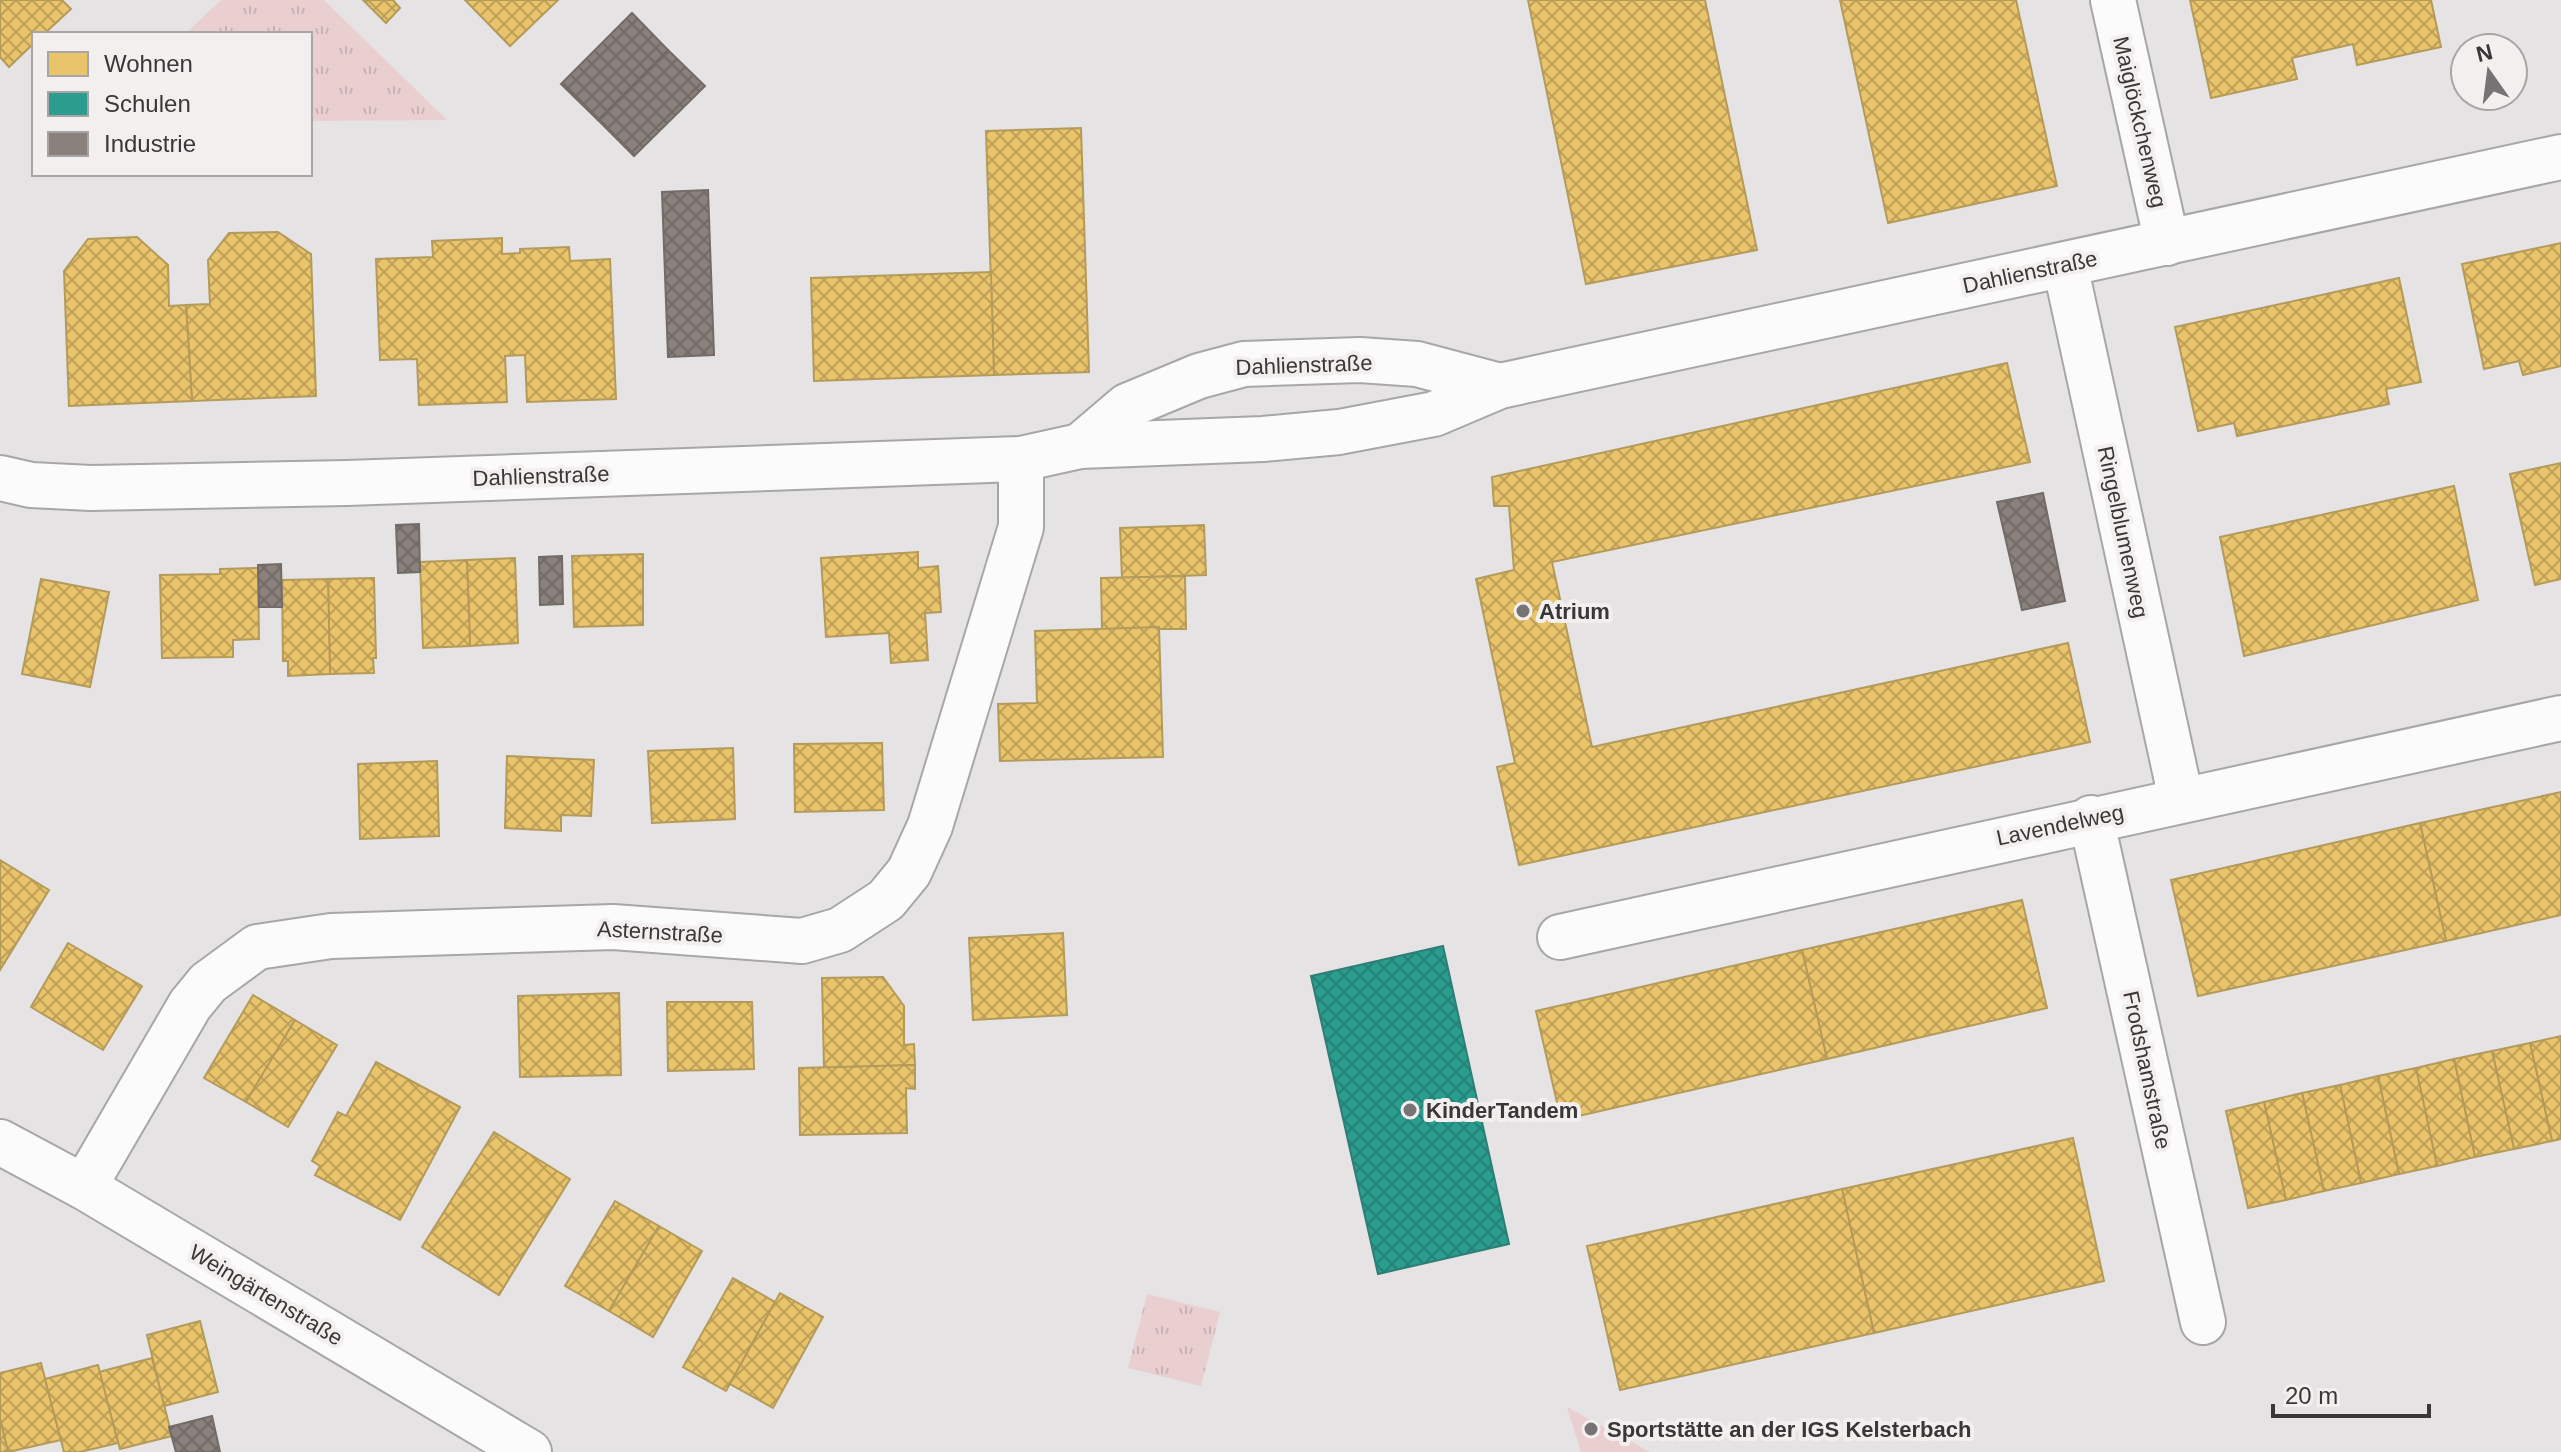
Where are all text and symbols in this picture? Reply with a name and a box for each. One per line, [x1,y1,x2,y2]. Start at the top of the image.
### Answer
legend [32,32,312,176]
north arrow [2449,32,2529,112]
street label: Maiglöckchenweg [2108,34,2172,210]
text: N [2474,39,2495,67]
text: Wohnen [104,50,193,77]
text: Schulen [104,90,191,117]
text: Industrie [104,130,196,157]
street label: Dahlienstraße [1960,246,2100,298]
street label: Dahlienstraße [1235,350,1373,380]
street label: Ringelblumenweg [2093,444,2153,620]
street label: Dahlienstraße [472,461,610,491]
place label: Atrium [1539,599,1610,624]
marker: Atrium [1514,602,1532,620]
street label: Lavendelweg [1994,799,2126,851]
street label: Asternstraße [596,916,724,948]
street label: Frodshamstraße [2118,988,2176,1152]
place label: KinderTandem [1426,1098,1578,1123]
marker: KinderTandem [1401,1101,1419,1119]
street label: Weingärtenstraße [185,1239,347,1351]
scale bar [2273,1368,2429,1418]
text: 20 m [2285,1382,2338,1409]
place label: Sportstätte an der IGS Kelsterbach [1607,1417,1971,1442]
marker: Sportstätte an der IGS Kelsterbach [1582,1420,1600,1438]

